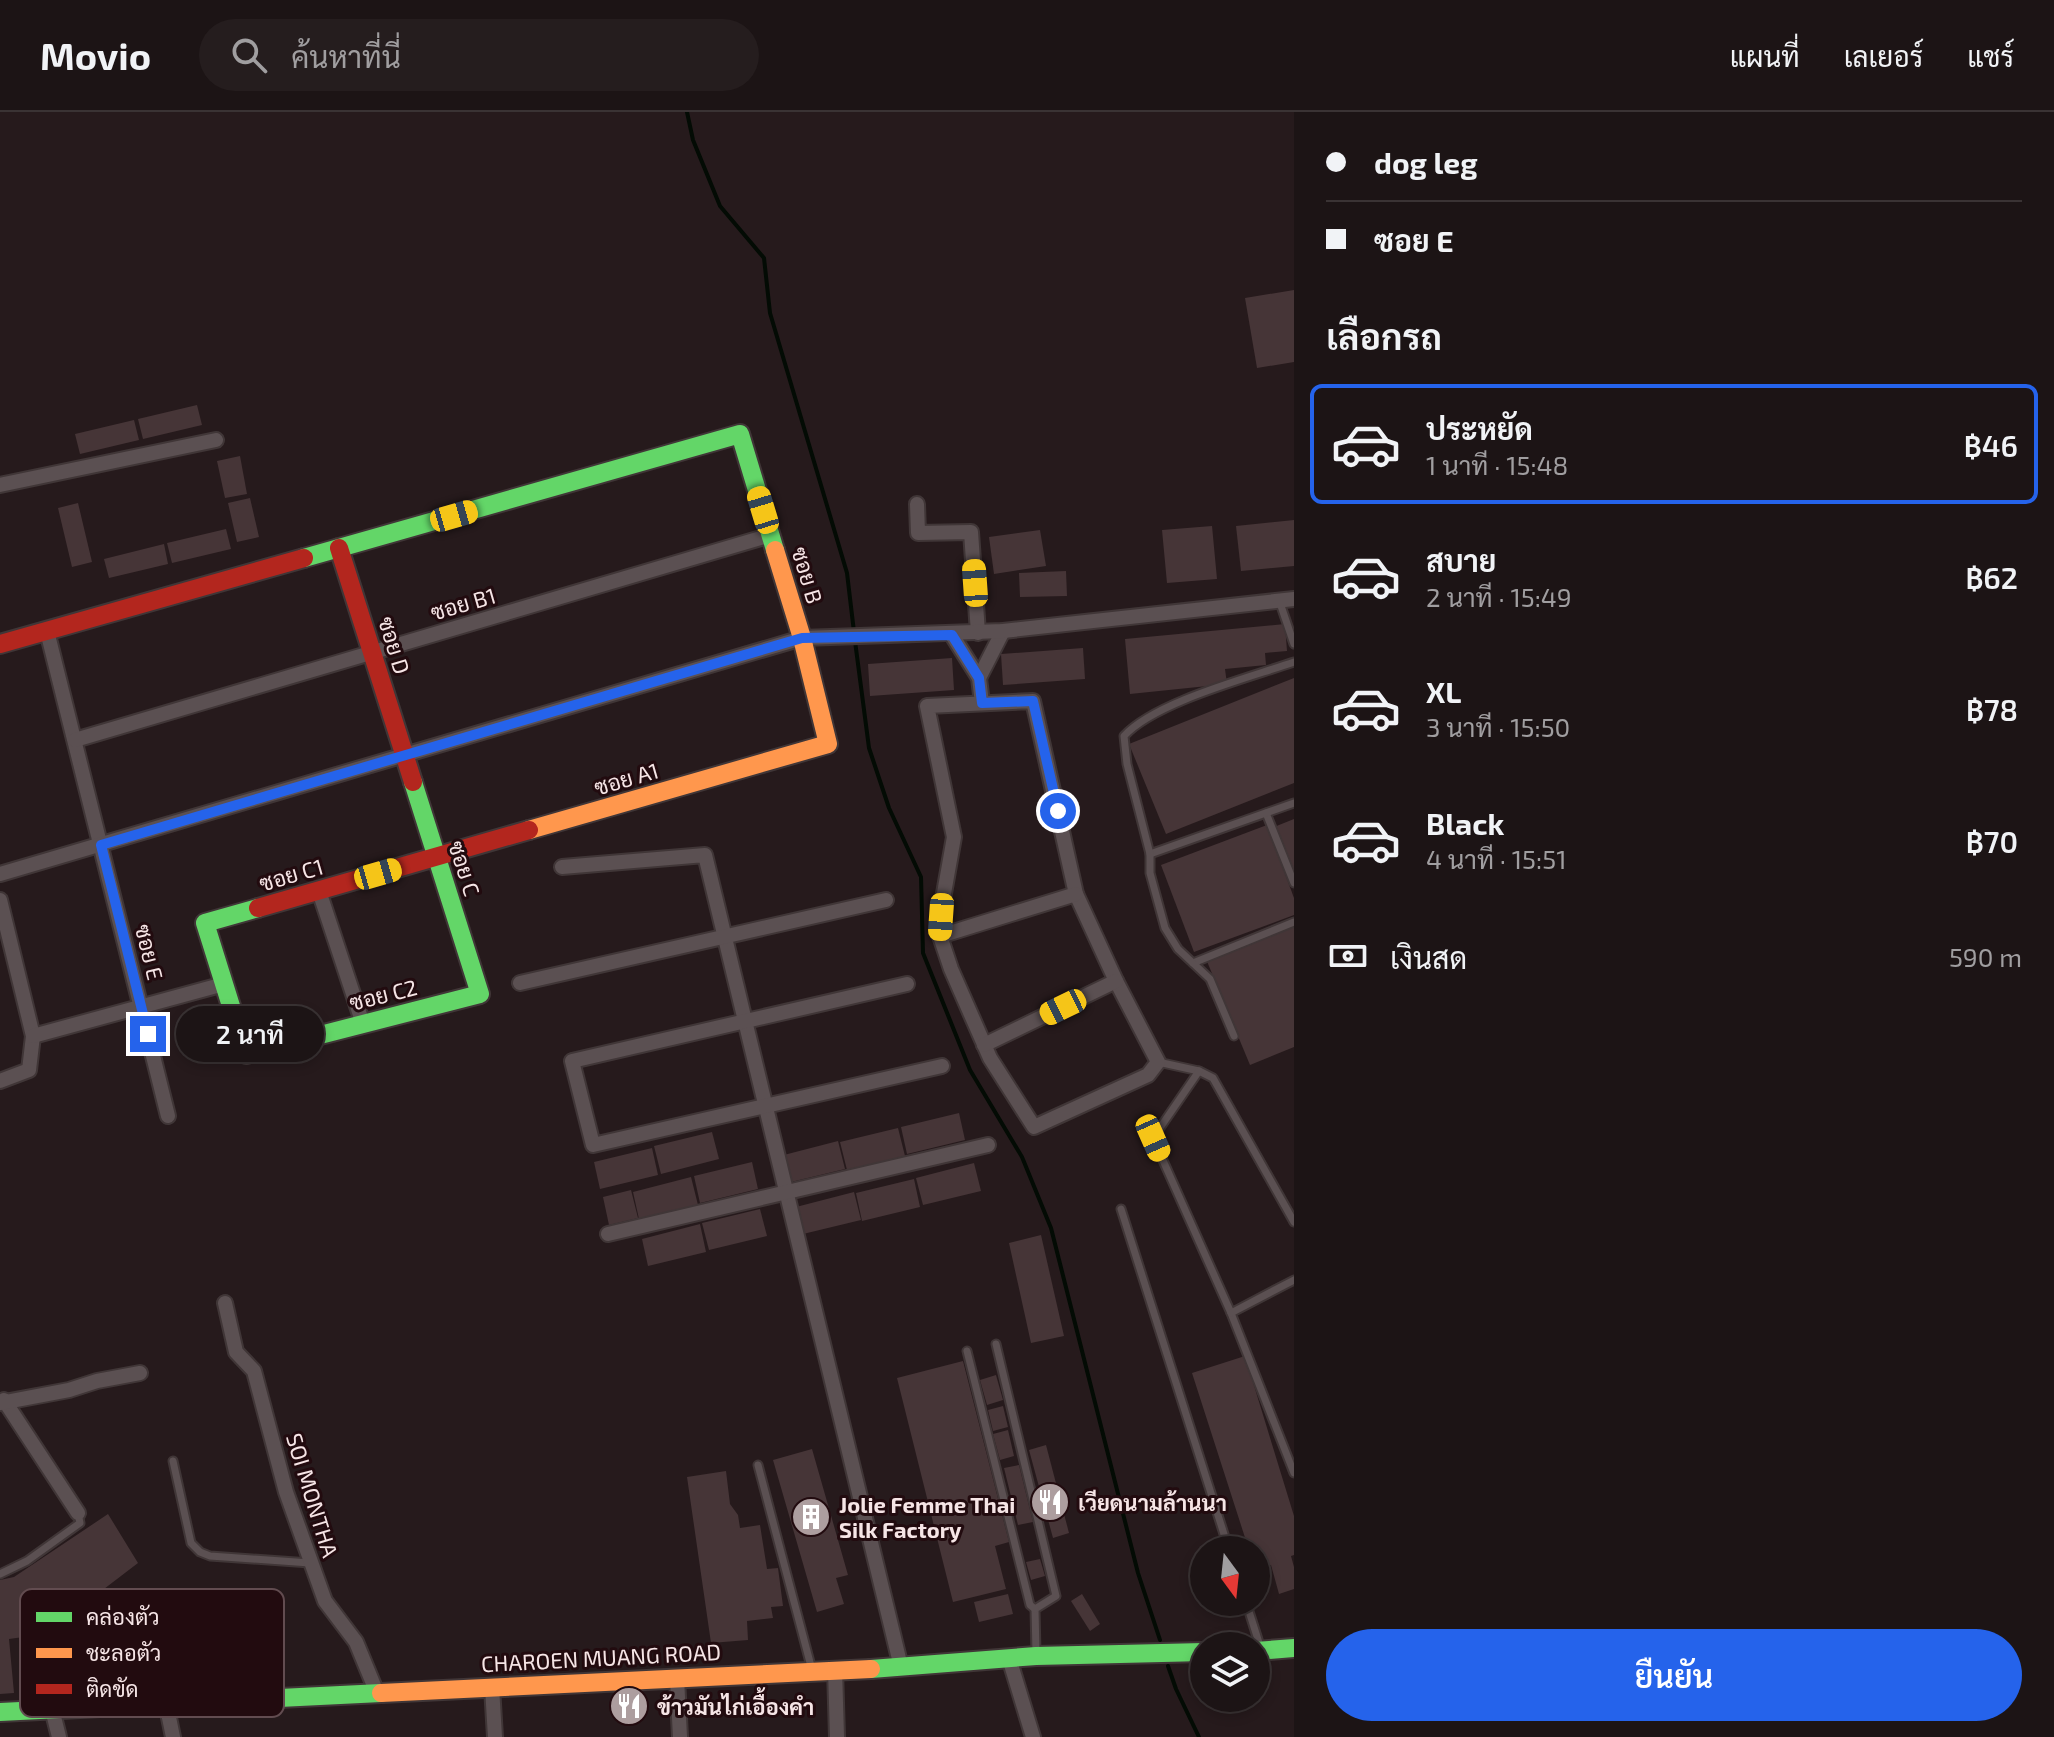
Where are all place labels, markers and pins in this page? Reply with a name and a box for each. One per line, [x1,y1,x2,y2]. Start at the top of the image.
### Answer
restaurant icon: เวียดนามล้านนา [1029,1481,1071,1523]
place label: เวียดนามล้านนา [1078,1489,1227,1515]
place label: Jolie Femme Thai Silk Factory [839,1491,1015,1543]
building icon: Jolie Femme Thai Silk Factory [790,1496,832,1538]
restaurant icon: ข้าวมันไก่เอื้องคํา [608,1685,650,1727]
place label: ข้าวมันไก่เอื้องคํา [657,1687,814,1719]

